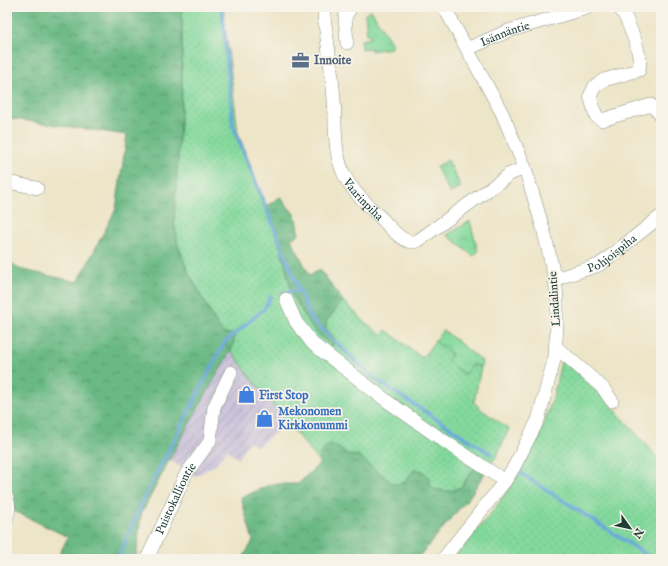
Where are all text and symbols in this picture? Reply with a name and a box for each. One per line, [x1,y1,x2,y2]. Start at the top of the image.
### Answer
street label: Isännäntie [478,18,532,50]
office icon: Innoite [291,50,311,70]
place label: Innoite [314,53,352,68]
street label: Vaarinpiha [339,175,387,225]
street label: Pohjoispiha [586,231,640,276]
street label: Lindalintie [545,270,564,327]
shop icon: First Stop [236,385,256,405]
place label: First Stop [259,388,309,404]
place label: Mekonomen Kirkkonummi [278,404,348,433]
shop icon: Mekonomen Kirkkonummi [255,408,275,428]
street label: Puistokalliontie [152,459,200,537]
north arrow [610,508,650,548]
text: N [629,524,647,541]

